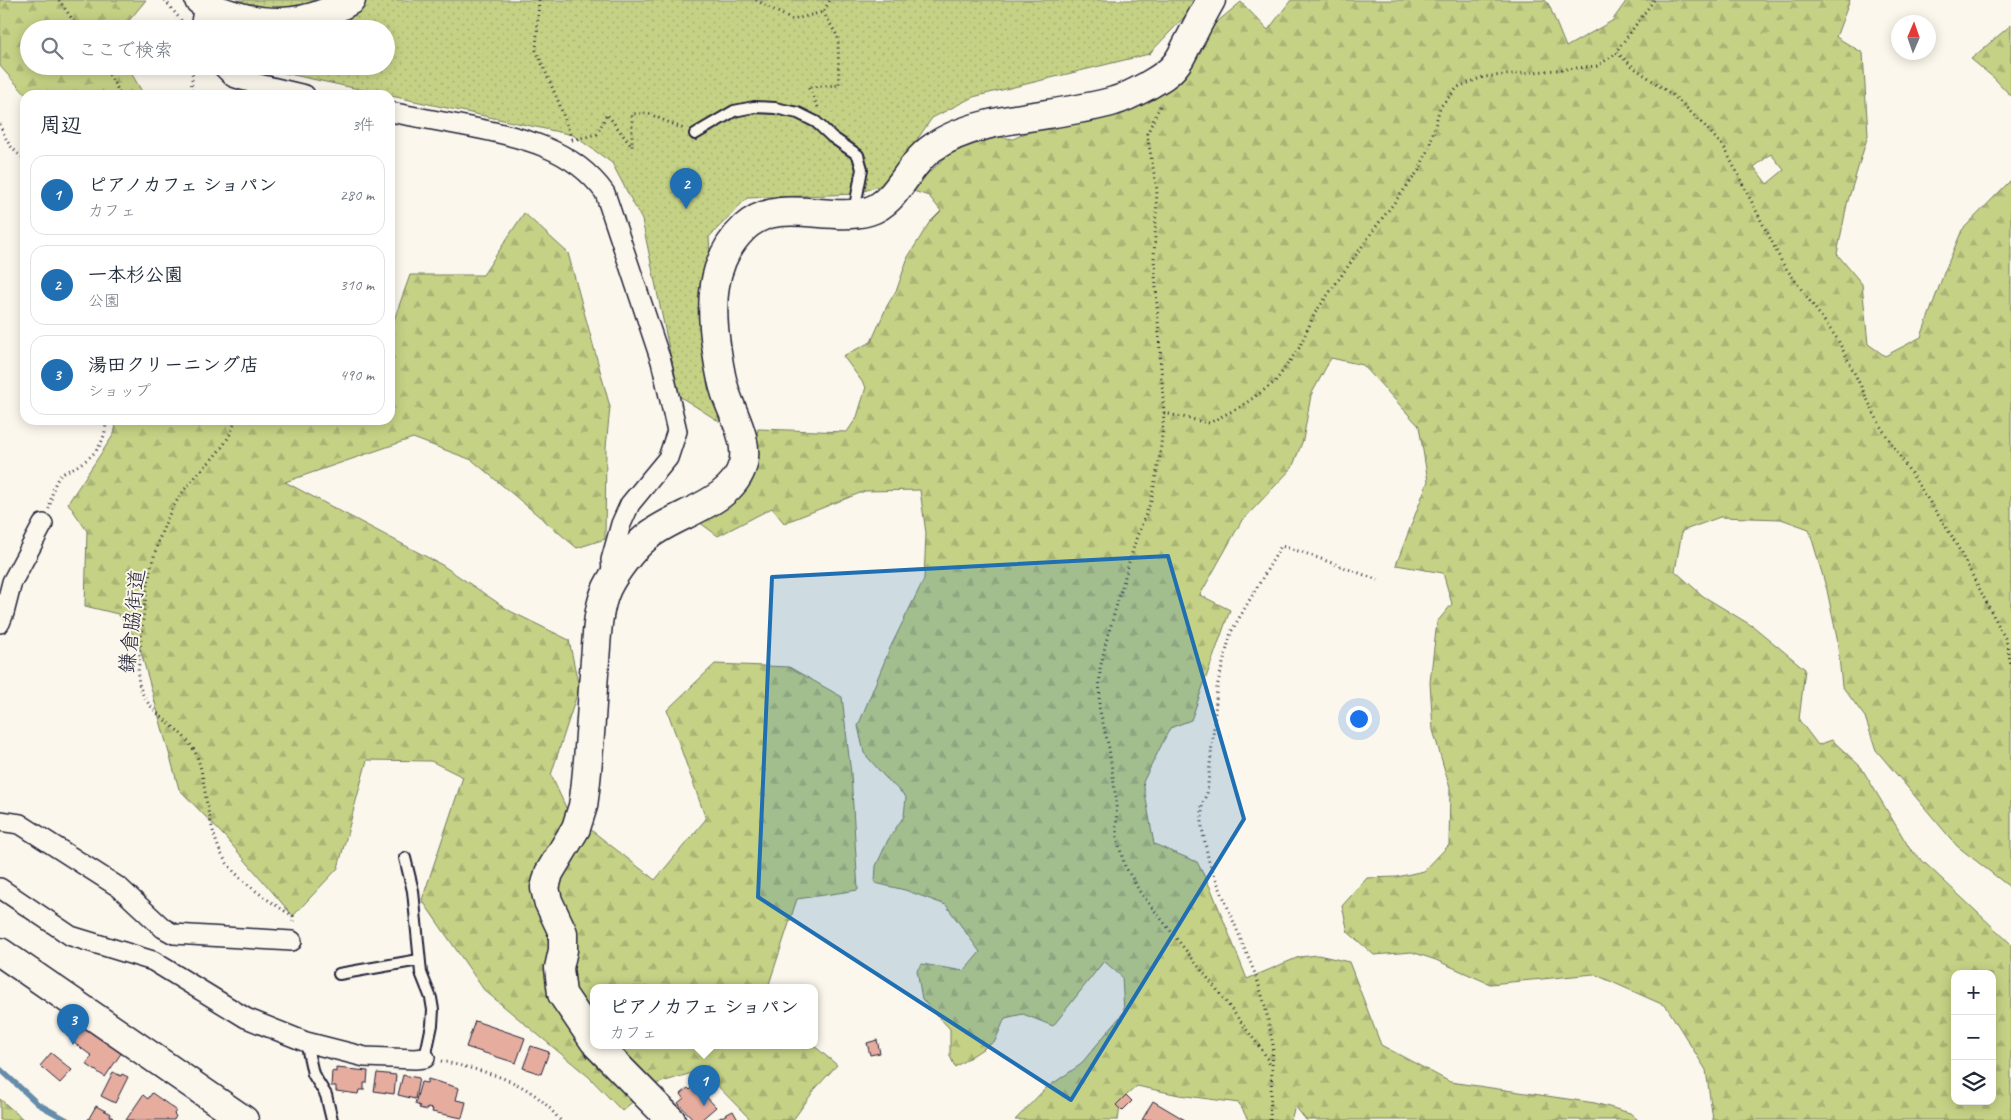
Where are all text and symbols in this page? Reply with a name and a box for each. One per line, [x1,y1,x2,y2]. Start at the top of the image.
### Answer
north arrow [1891,15,1936,60]
search box [20,20,395,75]
icon: search [38,34,66,62]
text: ここで検索 [78,38,173,62]
text: 周辺 [40,112,82,138]
text: 3件 [352,115,375,135]
pin: 2 [670,168,702,209]
text: ピアノカフェ ショパン [88,173,277,197]
text: 1 [53,185,61,205]
text: 280 m [340,185,374,205]
text: カフェ [88,201,136,221]
text: 一本杉公園 [88,263,183,287]
text: 2 [53,275,61,295]
text: 310 m [340,275,374,295]
text: 公園 [88,291,120,311]
text: 湯田クリーニング店 [88,353,259,377]
text: 3 [53,365,61,385]
text: 490 m [340,365,374,385]
text: ショップ [88,381,151,401]
street label: 鎌倉脇街道 [114,567,150,675]
your location [1346,706,1372,732]
map controls [1951,970,1996,1105]
button: + [1951,970,1996,1015]
popup [590,984,818,1049]
text: ピアノカフェ ショパン [609,995,799,1019]
pin: 3 [57,1004,89,1045]
button: − [1951,1015,1996,1060]
text: カフェ [609,1023,657,1043]
button: layers [1951,1060,1996,1105]
pin: 1 [688,1065,720,1106]

